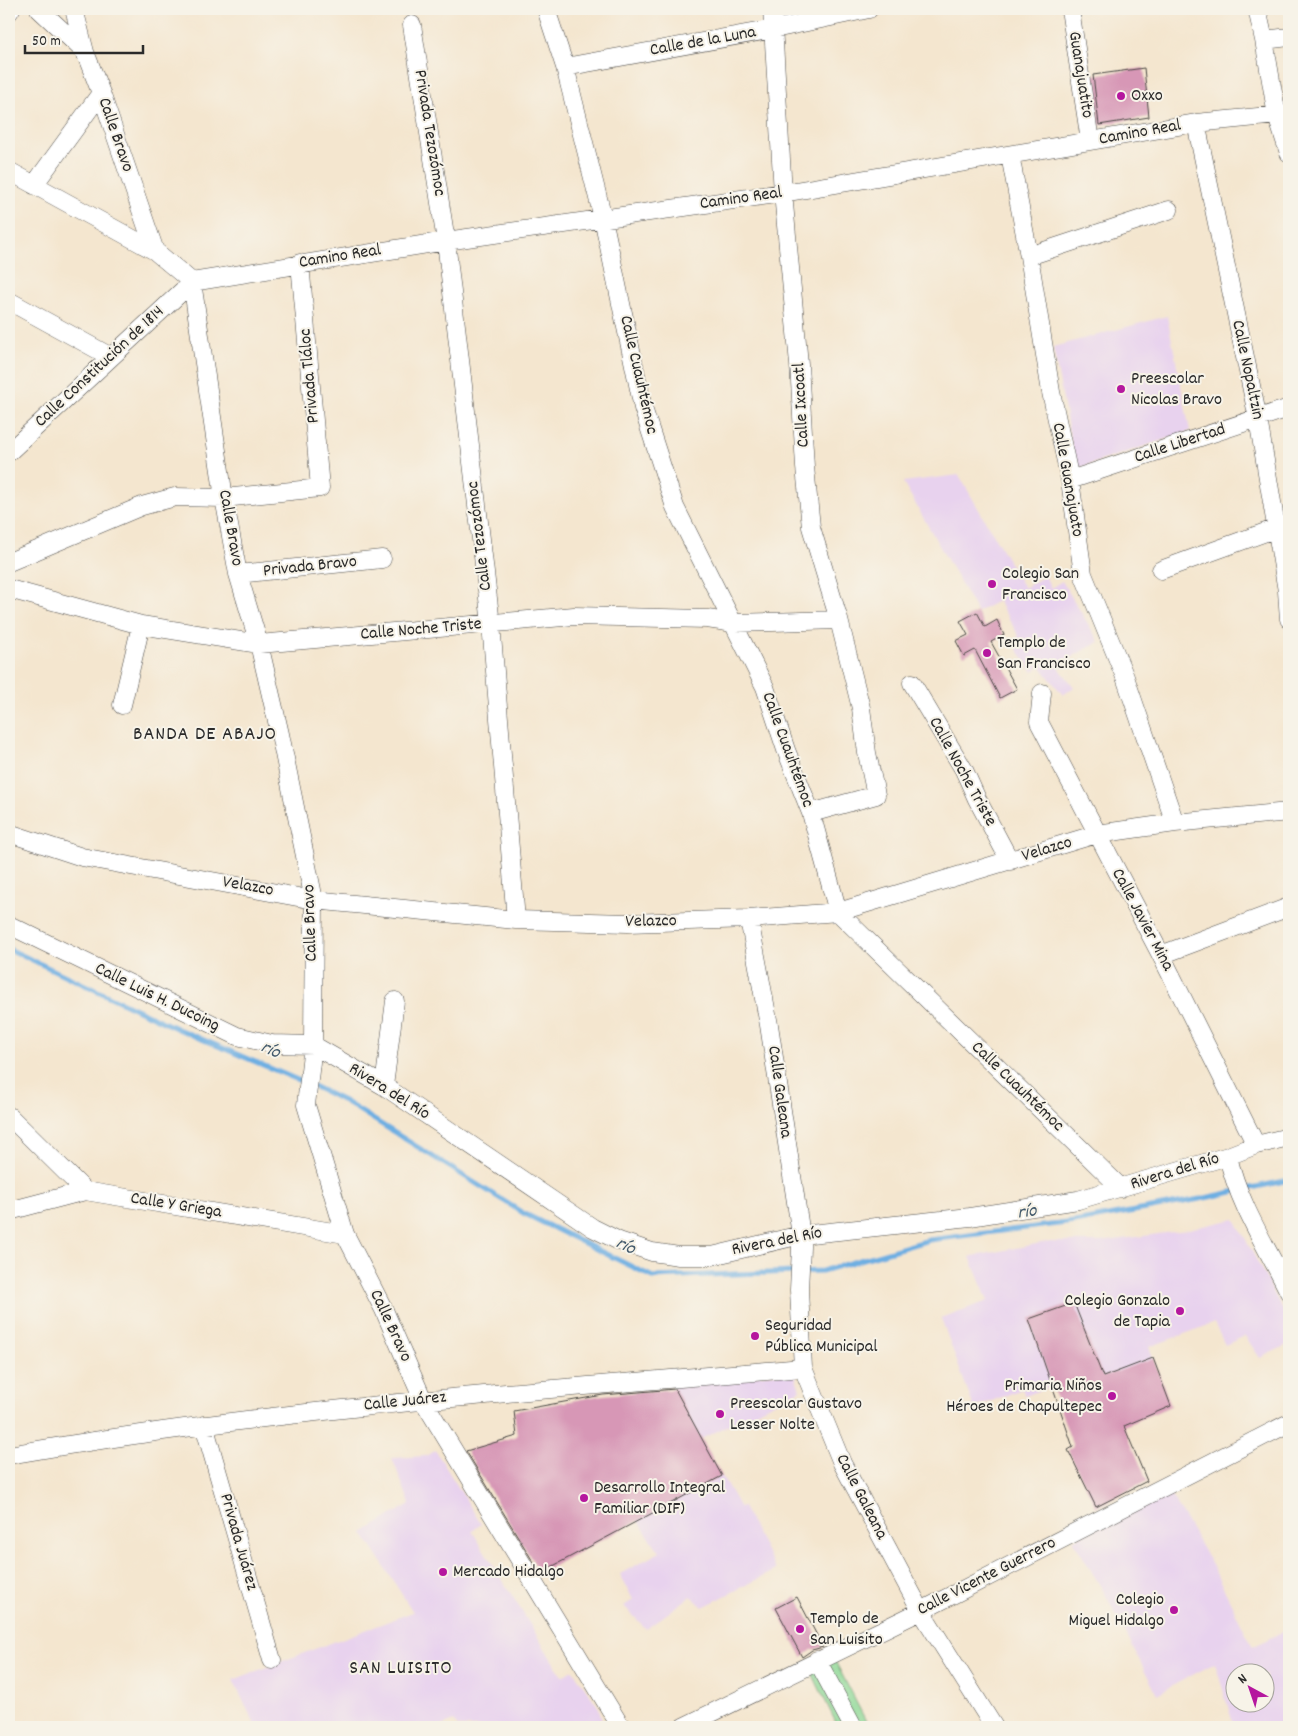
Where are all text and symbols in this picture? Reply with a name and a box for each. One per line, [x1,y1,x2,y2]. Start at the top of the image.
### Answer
street label: Calle de la Luna [648,20,758,64]
scale bar [25,22,142,54]
street label: Guanajuatito [1061,30,1099,120]
text: 50 m [32,31,61,53]
street label: Privada Tezozómoc [407,68,451,198]
place label: Oxxo [1131,84,1163,109]
marker: Oxxo [1115,90,1127,102]
street label: Calle Bravo [91,94,139,176]
street label: Camino Real [1097,113,1184,153]
street label: Camino Real [698,181,784,217]
street label: Camino Real [297,238,384,276]
street label: Calle Constitución de 1814 [30,300,170,434]
street label: Calle Cuauhtémoc [612,313,664,437]
street label: Calle Nopaltzin [1224,318,1270,422]
street label: Privada Tláloc [293,328,327,424]
street label: Calle Ixcoatl [787,361,817,448]
place label: Preescolar Nicolas Bravo [1131,367,1222,413]
marker: Preescolar Nicolas Bravo [1115,383,1127,395]
street label: Calle Libertad [1131,418,1229,470]
street label: Calle Guanajuato [1045,421,1089,539]
street label: Calle Tezozómoc [461,480,499,592]
street label: Calle Bravo [211,488,249,568]
street label: Privada Bravo [262,550,358,584]
place label: Colegio San Francisco [1002,562,1079,608]
marker: Colegio San Francisco [986,578,998,590]
street label: Calle Noche Triste [359,612,483,648]
place label: Templo de San Francisco [997,631,1091,677]
marker: Templo de San Francisco [981,647,993,659]
street label: Calle Cuauhtémoc [755,689,819,811]
street label: Calle Noche Triste [922,713,1002,831]
district label: BANDA DE ABAJO [133,721,277,749]
street label: Velazco [1019,831,1075,869]
street label: Calle Javier Mina [1104,864,1180,976]
street label: Velazco [221,870,275,904]
street label: Calle Bravo [297,884,325,962]
street label: Velazco [625,909,677,935]
street label: Calle Luis H. Ducoing [90,957,224,1039]
water label: río [256,1035,286,1068]
street label: Calle Cuauhtémoc [965,1036,1069,1138]
street label: Calle Galeana [760,1044,798,1140]
street label: Rivera del Río [344,1057,434,1127]
street label: Rivera del Río [1128,1147,1222,1197]
street label: Calle Y Griega [129,1186,224,1226]
water label: río [1016,1198,1040,1228]
street label: Rivera del Río [730,1221,824,1263]
water label: río [611,1231,641,1264]
street label: Calle Bravo [362,1286,418,1366]
place label: Colegio Gonzalo de Tapia [1065,1289,1171,1335]
marker: Colegio Gonzalo de Tapia [1174,1305,1186,1317]
place label: Seguridad Pública Municipal [765,1314,878,1360]
marker: Seguridad Pública Municipal [749,1330,761,1342]
place label: Primaria Niños Héroes de Chapultepec [946,1374,1102,1420]
street label: Calle Juárez [363,1385,448,1419]
marker: Primaria Niños Héroes de Chapultepec [1106,1390,1118,1402]
place label: Preescolar Gustavo Lesser Nolte [730,1392,862,1438]
marker: Preescolar Gustavo Lesser Nolte [714,1408,726,1420]
street label: Calle Galeana [829,1450,893,1545]
place label: Desarrollo Integral Familiar (DIF) [594,1476,726,1522]
street label: Privada Juárez [212,1491,264,1594]
marker: Desarrollo Integral Familiar (DIF) [578,1492,590,1504]
street label: Calle Vicente Guerrero [913,1531,1061,1623]
place label: Mercado Hidalgo [453,1560,564,1585]
marker: Mercado Hidalgo [437,1566,449,1578]
place label: Colegio Miguel Hidalgo [1069,1588,1164,1634]
marker: Colegio Miguel Hidalgo [1168,1604,1180,1616]
place label: Templo de San Luisito [810,1607,883,1653]
marker: Templo de San Luisito [794,1623,806,1635]
district label: SAN LUISITO [349,1655,453,1683]
north arrow [1226,1664,1276,1714]
text: N [1234,1670,1252,1689]

